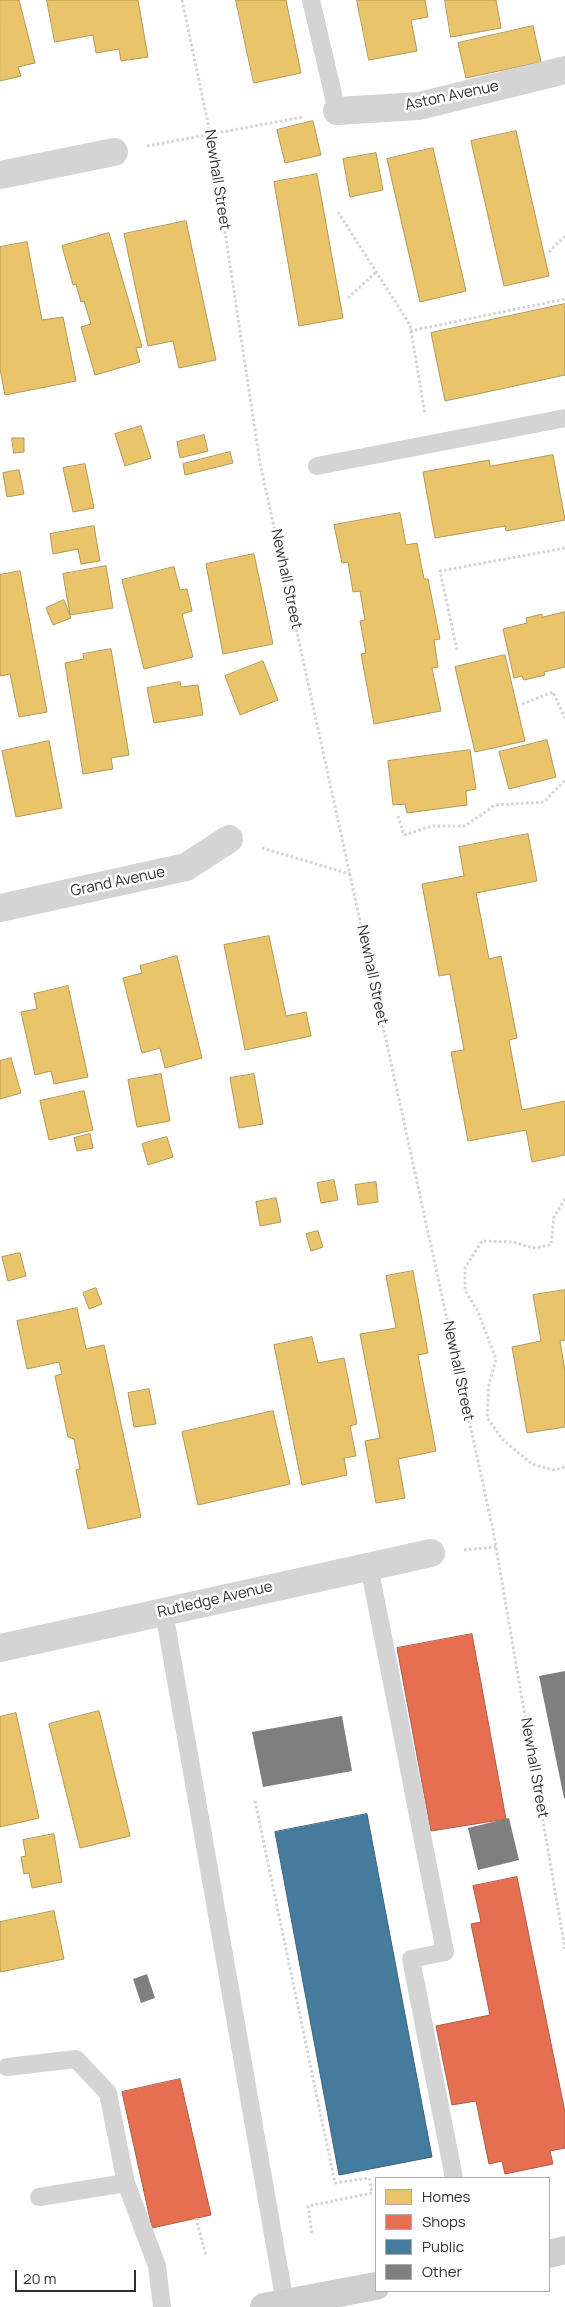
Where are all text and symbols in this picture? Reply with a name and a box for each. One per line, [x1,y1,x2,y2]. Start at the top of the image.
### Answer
street label: Aston Avenue [404,77,500,115]
street label: Newhall Street [200,128,234,232]
street label: Newhall Street [267,527,305,631]
street label: Grand Avenue [69,863,167,901]
street label: Newhall Street [353,923,391,1027]
street label: Newhall Street [439,1319,477,1423]
street label: Rutledge Avenue [156,1578,274,1622]
street label: Newhall Street [516,1716,552,1820]
legend [375,2177,550,2292]
text: Homes [422,2186,470,2207]
text: Shops [422,2211,466,2232]
text: Public [422,2236,464,2257]
scale bar [18,2260,139,2292]
text: Other [422,2261,462,2282]
text: 20 m [23,2268,56,2289]

